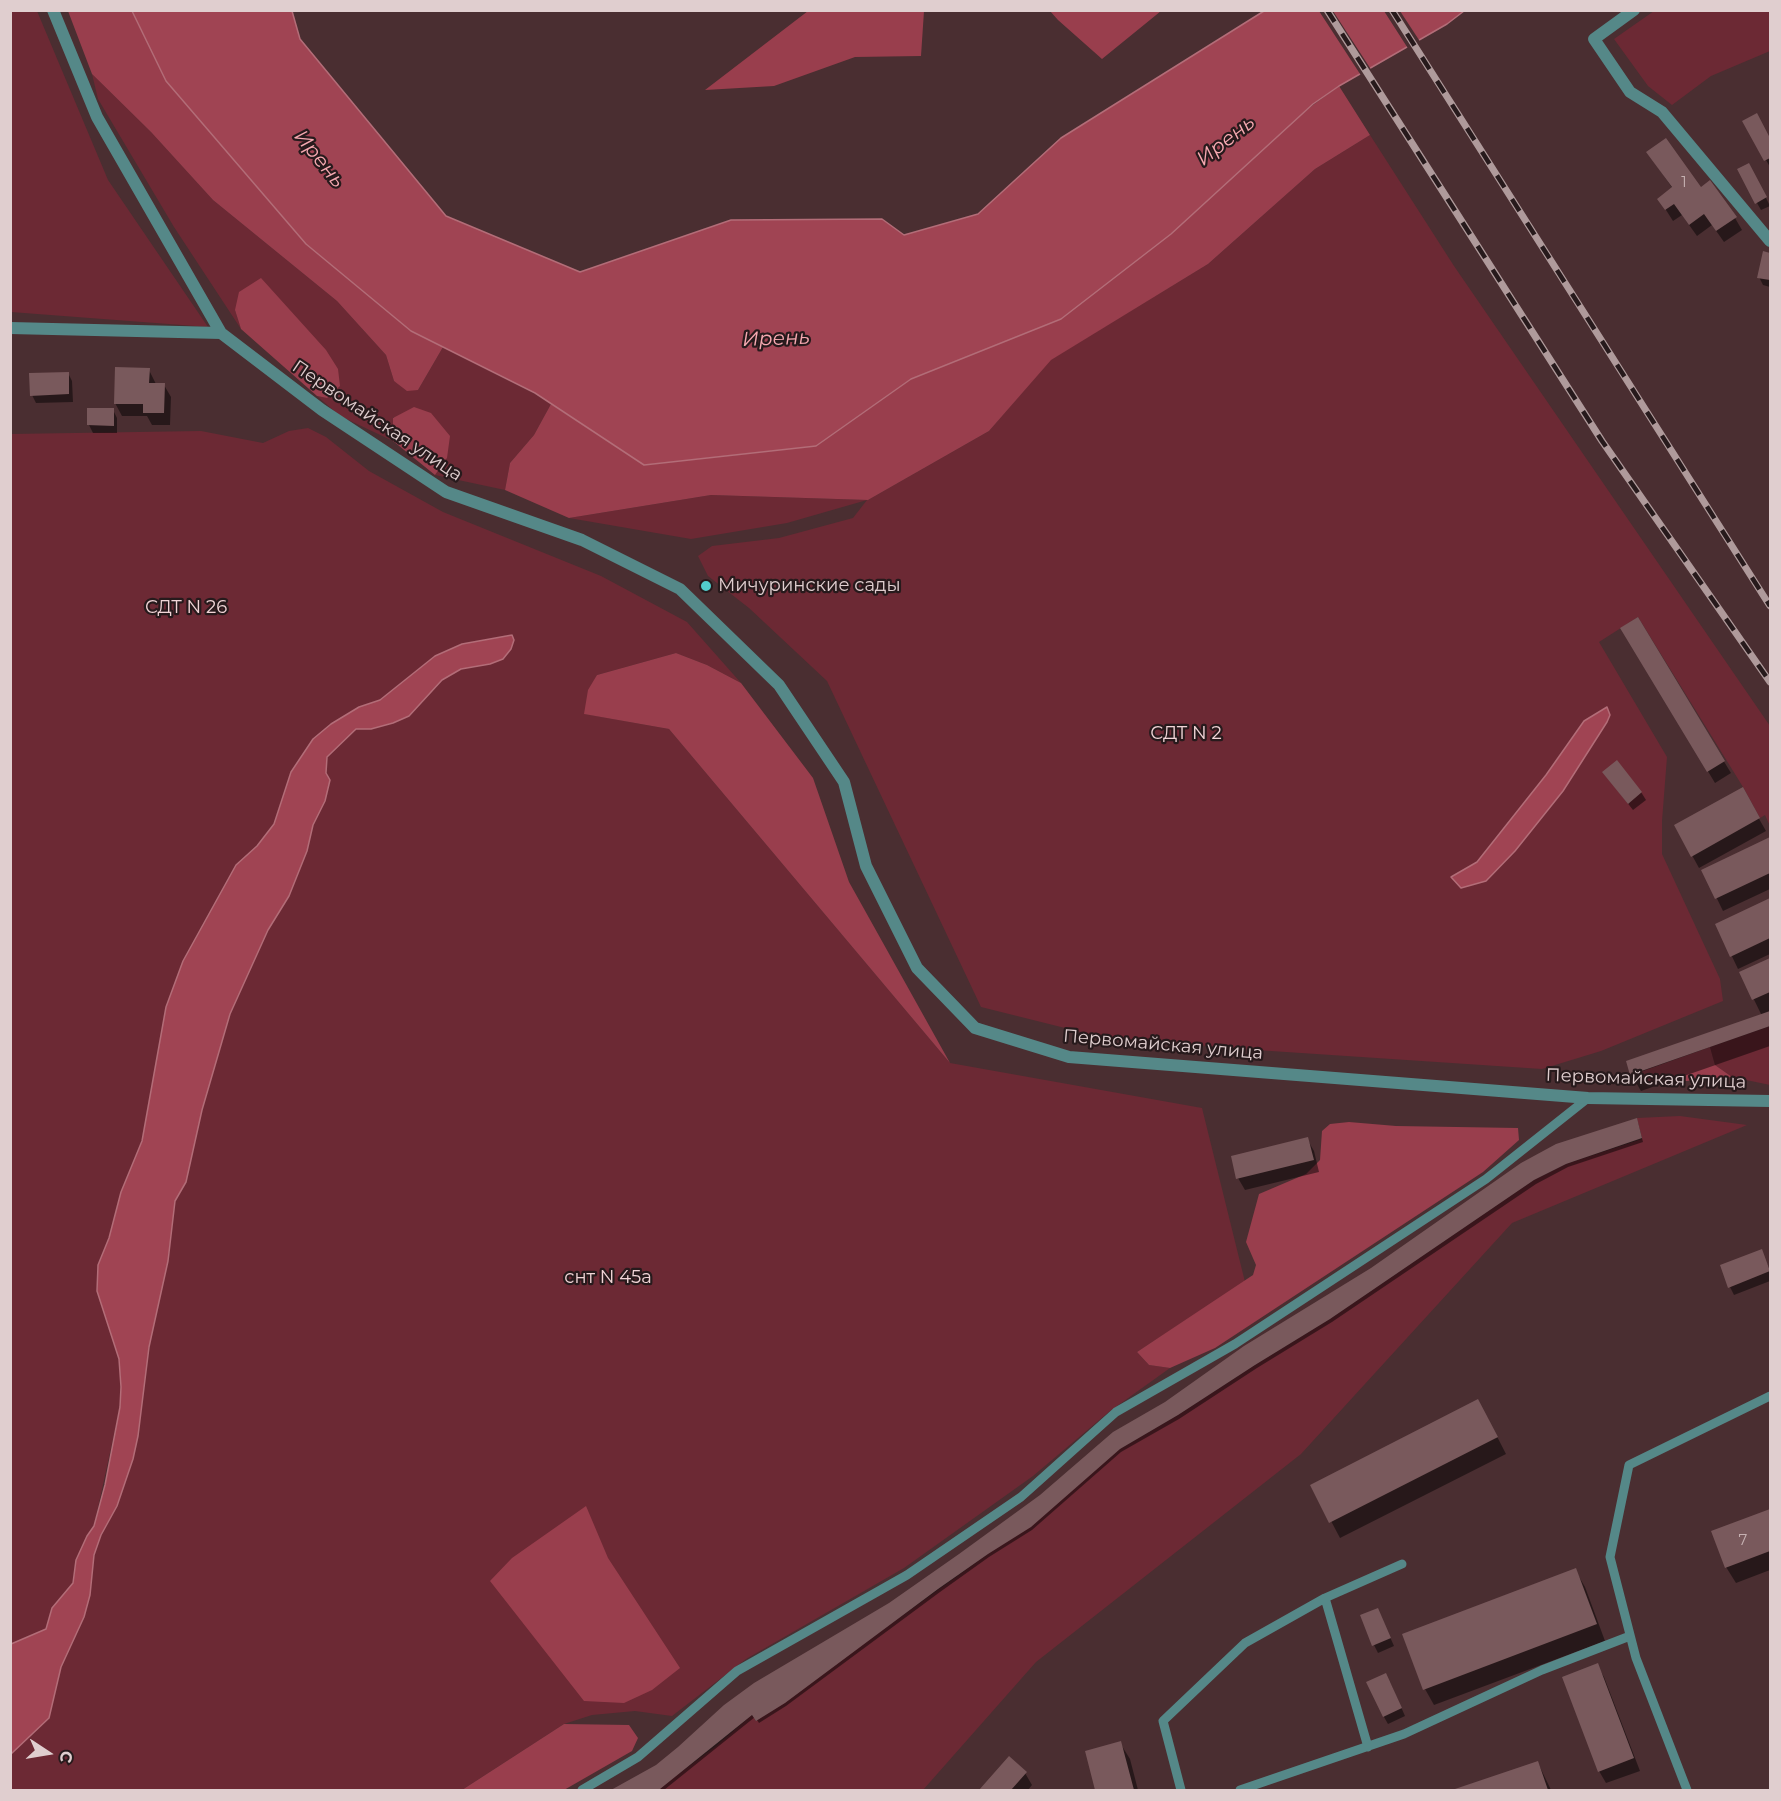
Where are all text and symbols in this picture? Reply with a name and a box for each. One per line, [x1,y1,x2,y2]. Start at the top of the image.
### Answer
water label: Ирень [1192,111,1260,171]
water label: Ирень [288,125,350,193]
house number: 1 [1681,174,1687,192]
water label: Ирень [742,326,810,352]
street label: Первомайская улица [288,356,466,486]
place label: Мичуринские сады [718,575,901,597]
marker: Мичуринские сады [699,579,713,593]
park label: СДТ N 26 [145,597,227,619]
park label: СДТ N 2 [1150,723,1222,745]
street label: Первомайская улица [1062,1026,1264,1064]
street label: Первомайская улица [1545,1065,1747,1093]
park label: снт N 45а [564,1267,652,1289]
house number: 7 [1739,1532,1747,1550]
north arrow [18,1723,78,1783]
text: С [56,1749,77,1765]

